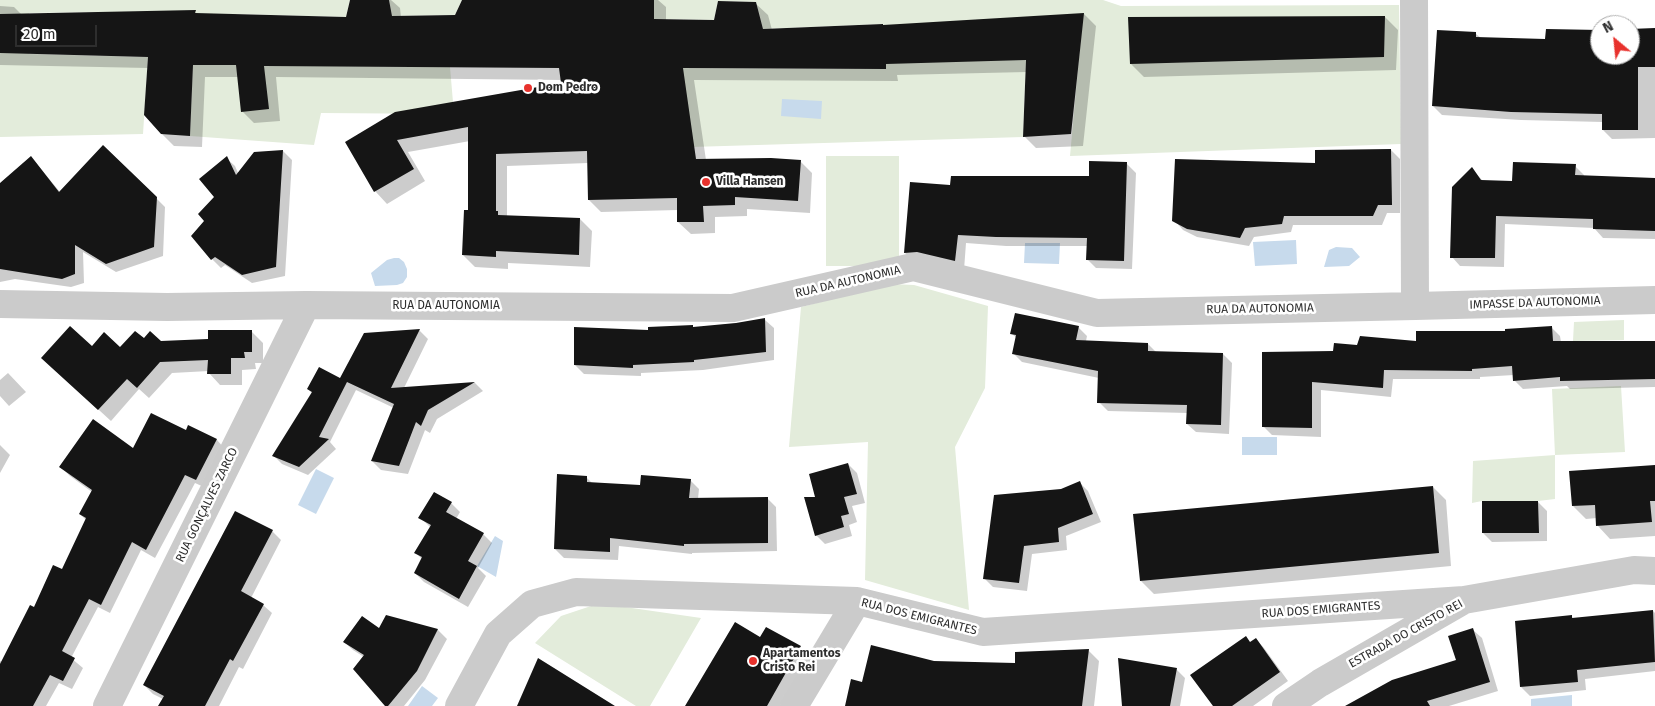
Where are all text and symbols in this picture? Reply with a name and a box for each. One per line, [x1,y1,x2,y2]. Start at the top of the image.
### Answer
scale bar [18,15,100,47]
north arrow [1590,15,1640,65]
text: N [1600,18,1616,37]
text: 20 m [23,25,56,43]
place label: Dom Pedro [538,81,598,95]
marker: Dom Pedro [522,82,534,94]
place label: Villa Hansen [716,175,784,189]
marker: Villa Hansen [700,176,712,188]
street label: RUA DA AUTONOMIA [794,263,902,301]
street label: IMPASSE DA AUTONOMIA [1469,294,1601,312]
street label: RUA DA AUTONOMIA [392,299,500,313]
street label: RUA DA AUTONOMIA [1206,301,1314,317]
street label: RUA GONÇALVES ZARCO [173,445,241,565]
street label: RUA DOS EMIGRANTES [860,596,978,638]
street label: ESTRADA DO CRISTO REI [1347,597,1465,671]
street label: RUA DOS EMIGRANTES [1261,599,1381,621]
place label: Apartamentos Cristo Rei [763,647,840,675]
marker: Apartamentos Cristo Rei [747,655,759,667]

